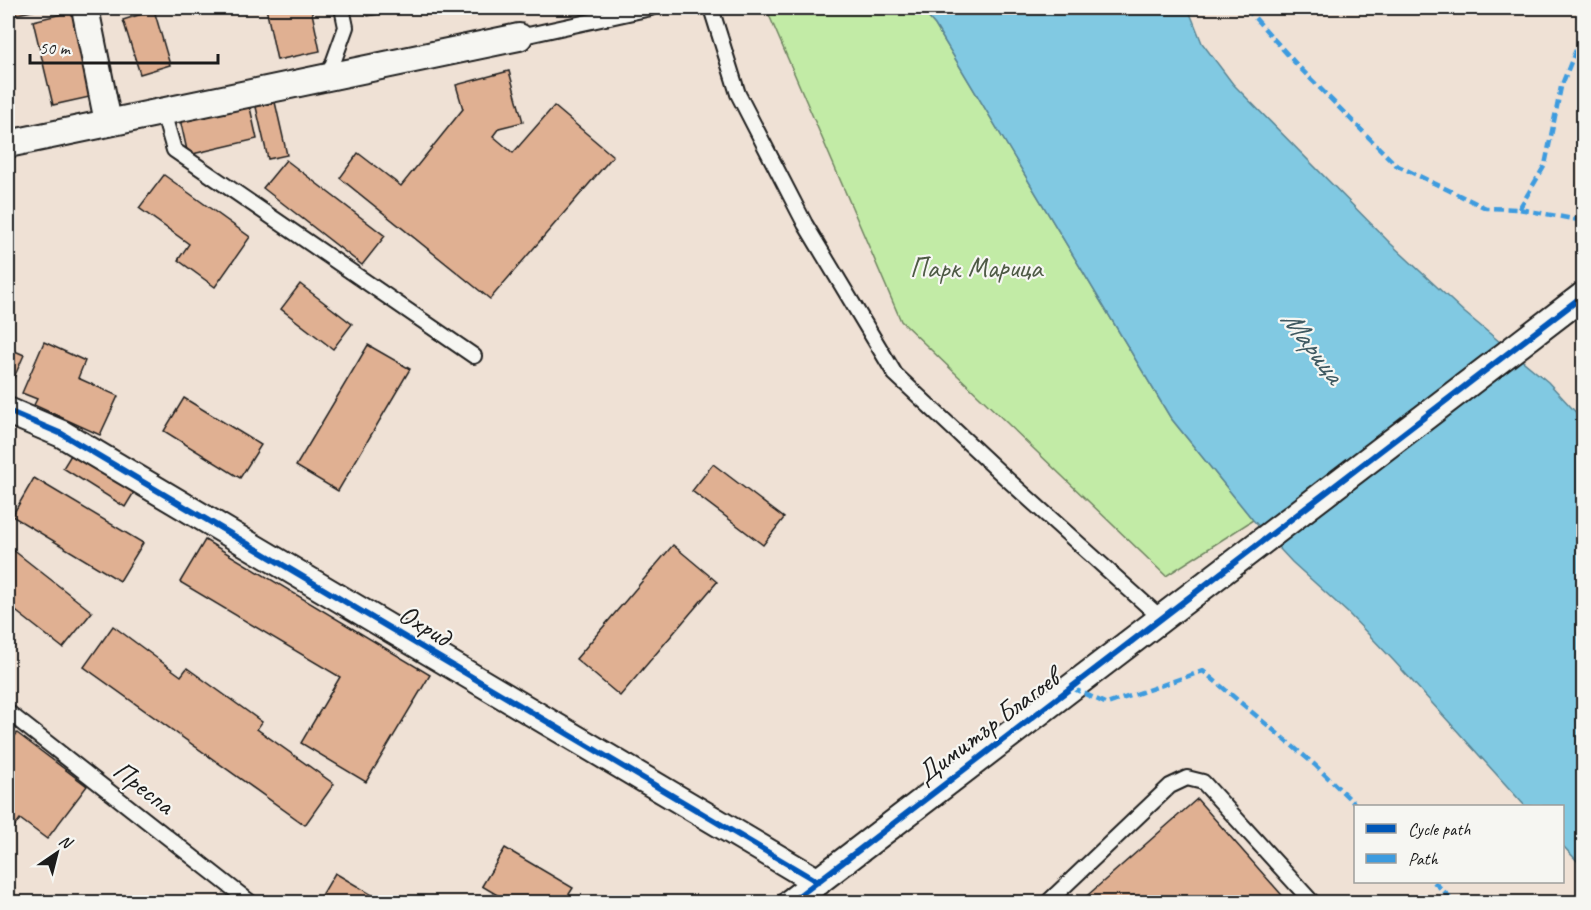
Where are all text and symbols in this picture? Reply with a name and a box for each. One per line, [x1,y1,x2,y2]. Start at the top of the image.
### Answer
scale bar [30,27,218,65]
text: 50 m [39,37,72,59]
park label: Парк Марица [910,250,1044,285]
water label: Марица [1273,301,1355,393]
street label: Охрид [393,596,460,655]
street label: Димитър Благоев [909,657,1071,791]
street label: Преспа [106,752,183,823]
legend [1354,805,1564,883]
text: Cycle path [1408,818,1471,840]
north arrow [27,823,87,883]
text: N [55,830,77,854]
text: Path [1408,848,1438,870]

